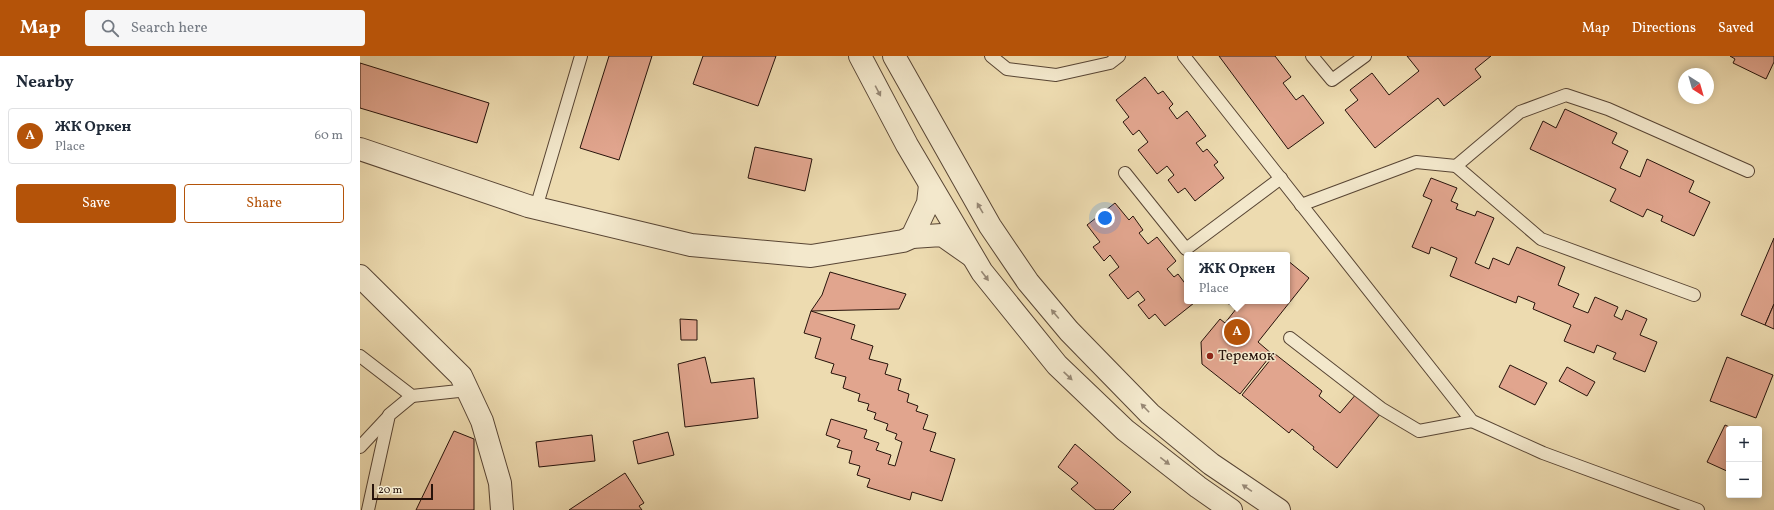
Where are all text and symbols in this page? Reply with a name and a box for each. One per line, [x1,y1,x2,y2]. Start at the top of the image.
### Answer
search box [85,10,365,46]
text: Map [20,15,61,41]
icon: search [99,17,121,39]
text: Search here [131,18,208,39]
text: Map [1582,19,1610,38]
text: Directions [1632,19,1696,38]
text: Saved [1718,19,1754,38]
north arrow [1678,68,1714,104]
text: Nearby [16,71,74,94]
one-way arrow [875,85,881,96]
text: ЖК Оркен [55,117,131,138]
text: A [25,127,35,145]
text: 60 m [315,127,343,145]
text: Place [55,138,85,156]
button: Save [16,184,176,223]
button: Share [184,184,344,223]
one-way arrow [976,202,983,214]
your location [1095,208,1115,228]
popup [1184,252,1290,304]
text: ЖК Оркен [1199,259,1275,280]
one-way arrow [981,270,989,281]
text: Place [1199,280,1229,298]
one-way arrow [1051,308,1060,319]
pin: A [1224,317,1250,347]
place label: Теремок [1218,346,1275,367]
marker: Теремок [1205,351,1215,361]
one-way arrow [1063,371,1073,381]
one-way arrow [1140,403,1149,413]
map controls [1726,426,1762,498]
button: + [1726,426,1762,462]
one-way arrow [1160,457,1171,466]
button: − [1726,462,1762,498]
scale bar [372,482,433,501]
text: 20 m [378,483,402,498]
one-way arrow [1242,484,1252,492]

